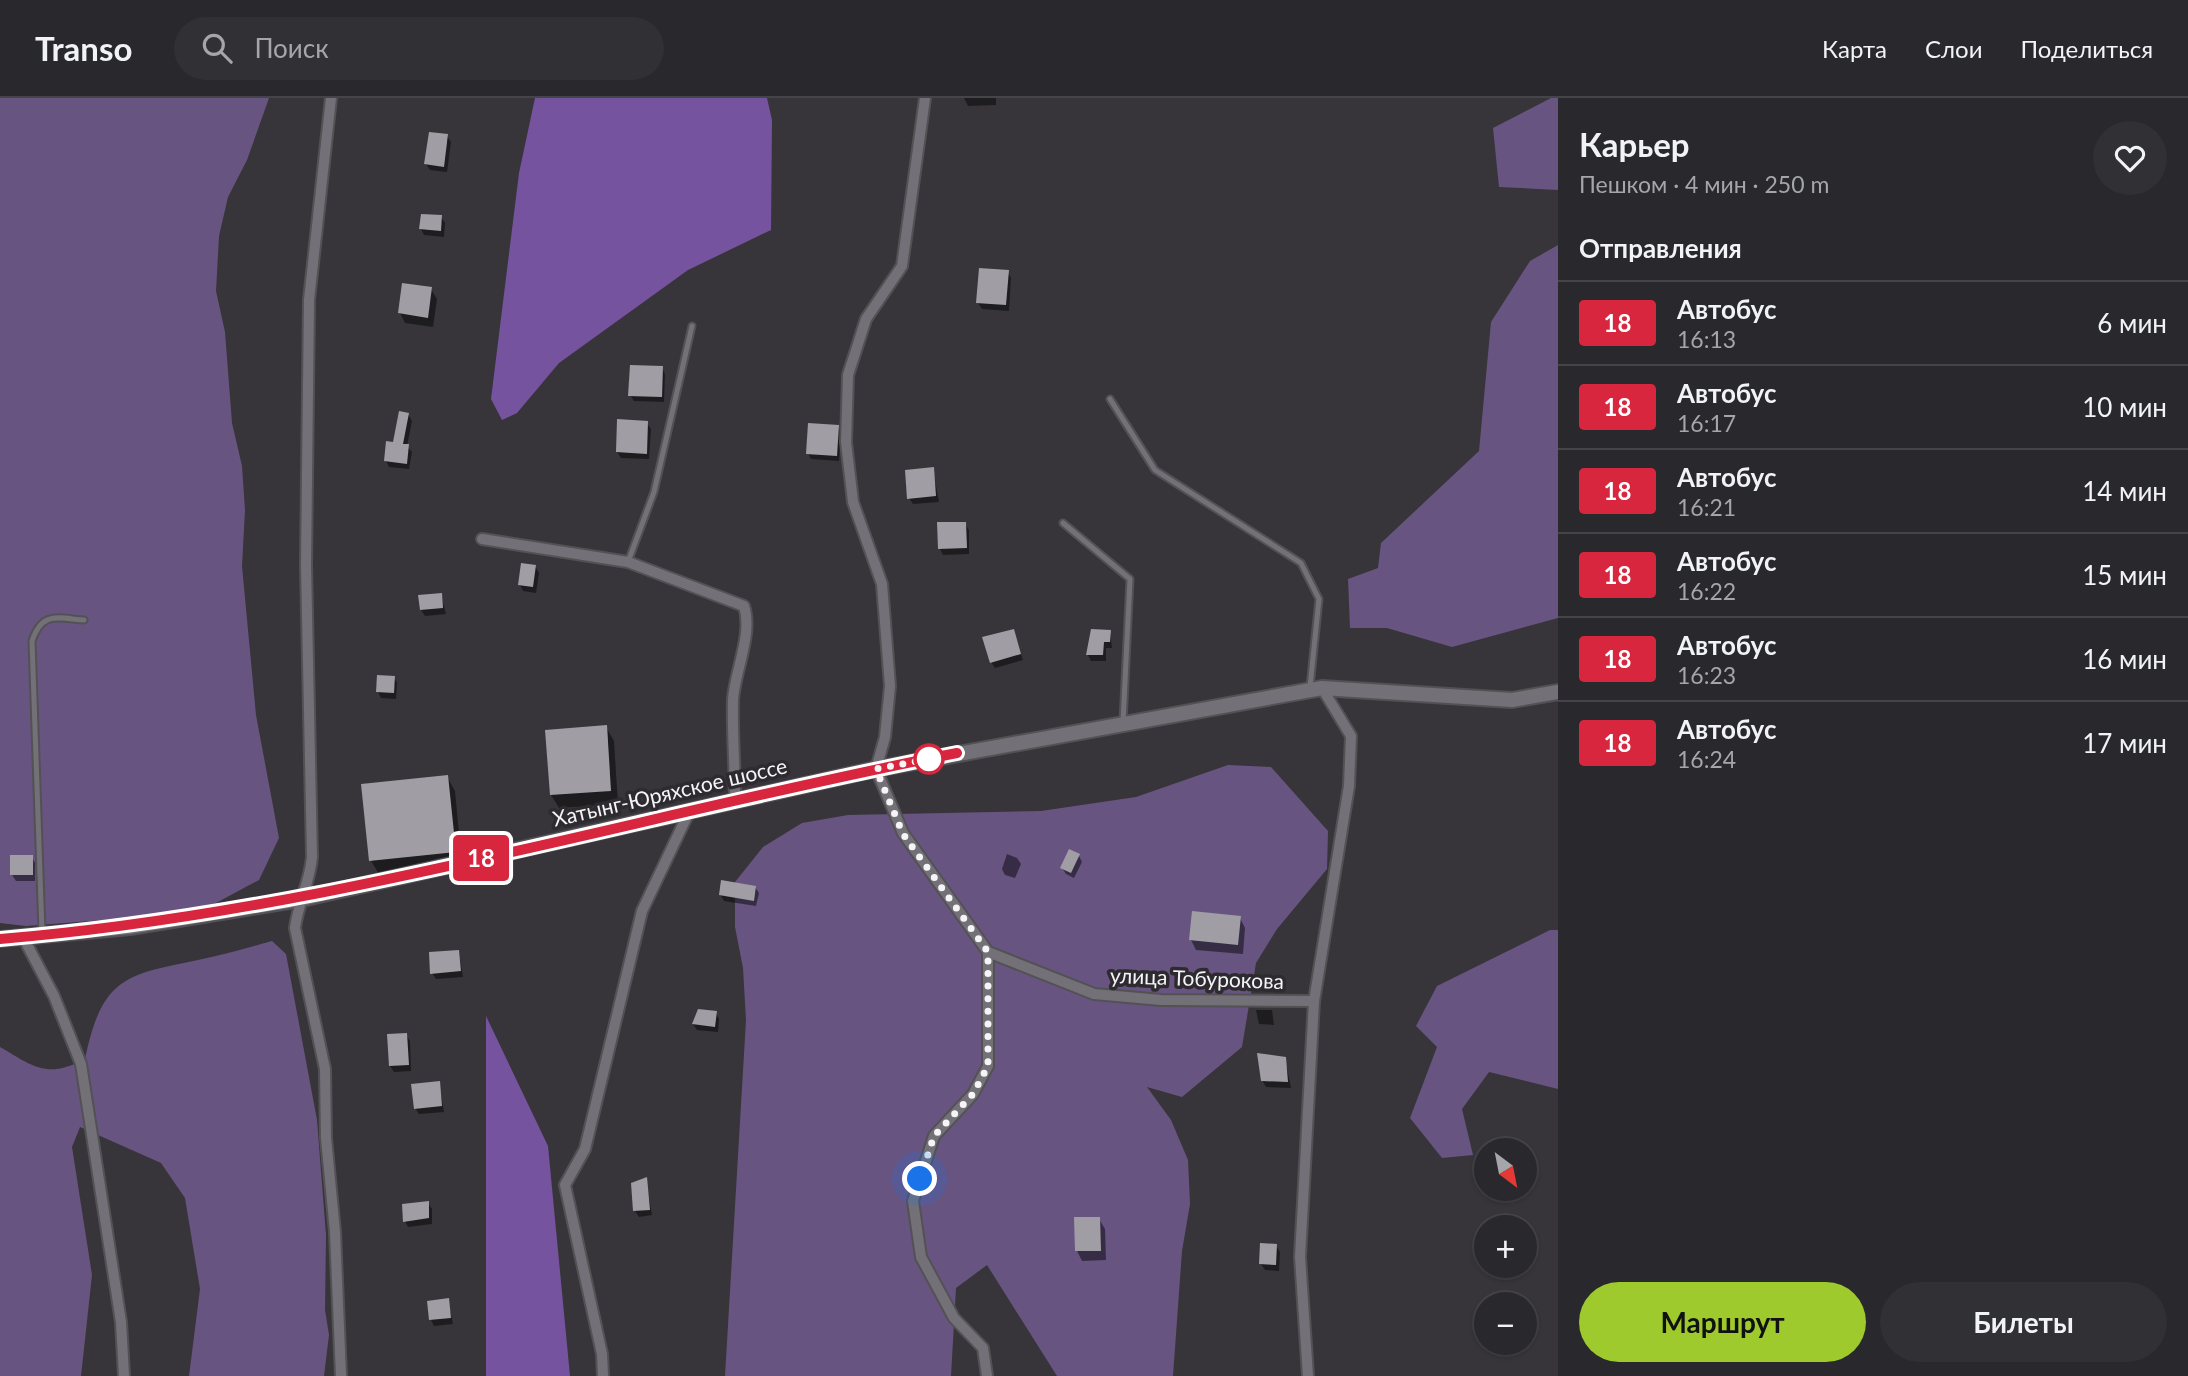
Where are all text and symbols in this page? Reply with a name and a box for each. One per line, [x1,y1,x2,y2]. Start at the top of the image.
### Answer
search box [174,17,664,80]
text: Transo [35,28,132,68]
icon: search [198,29,236,67]
text: Поиск [254,32,329,64]
text: Карта [1822,34,1887,63]
text: Слои [1925,34,1982,63]
text: Поделиться [2020,34,2153,63]
button: heart [2093,121,2167,195]
text: Карьер [1579,124,1690,164]
text: Пешком · 4 мин · 250 m [1579,170,1829,198]
text: Отправления [1579,232,1742,264]
text: Автобус [1677,293,1776,325]
text: 6 мин [2097,307,2167,339]
text: 18 [1604,308,1631,337]
text: 16:13 [1677,325,1736,353]
text: Автобус [1677,377,1776,409]
text: 10 мин [2082,391,2167,423]
text: 18 [1604,392,1631,421]
text: 16:17 [1677,409,1736,437]
text: Автобус [1677,461,1776,493]
text: 14 мин [2082,475,2167,507]
text: 18 [1604,476,1631,505]
text: 16:21 [1677,493,1736,521]
text: Автобус [1677,545,1776,577]
text: 15 мин [2082,559,2167,591]
text: 18 [1604,560,1631,589]
text: 16:22 [1677,577,1736,605]
text: Автобус [1677,629,1776,661]
text: 16 мин [2082,643,2167,675]
text: 18 [1604,644,1631,673]
text: 16:23 [1677,661,1736,689]
text: Автобус [1677,713,1776,745]
text: 17 мин [2082,727,2167,759]
text: 18 [1604,728,1631,757]
unlabelled marker [914,744,944,774]
text: 16:24 [1677,745,1736,773]
street label: Хатынг-Юряхское шоссе [550,752,789,831]
line badge: 18 [449,835,512,881]
text: 18 [467,843,495,872]
street label: улица Тобурокова [1110,962,1284,993]
north arrow [1474,1138,1536,1200]
map controls [1474,1138,1537,1355]
your location [902,1161,937,1196]
button: + [1474,1215,1537,1278]
button: Маршрут [1579,1282,1866,1362]
button: Билеты [1880,1282,2167,1362]
button: − [1474,1292,1537,1355]

